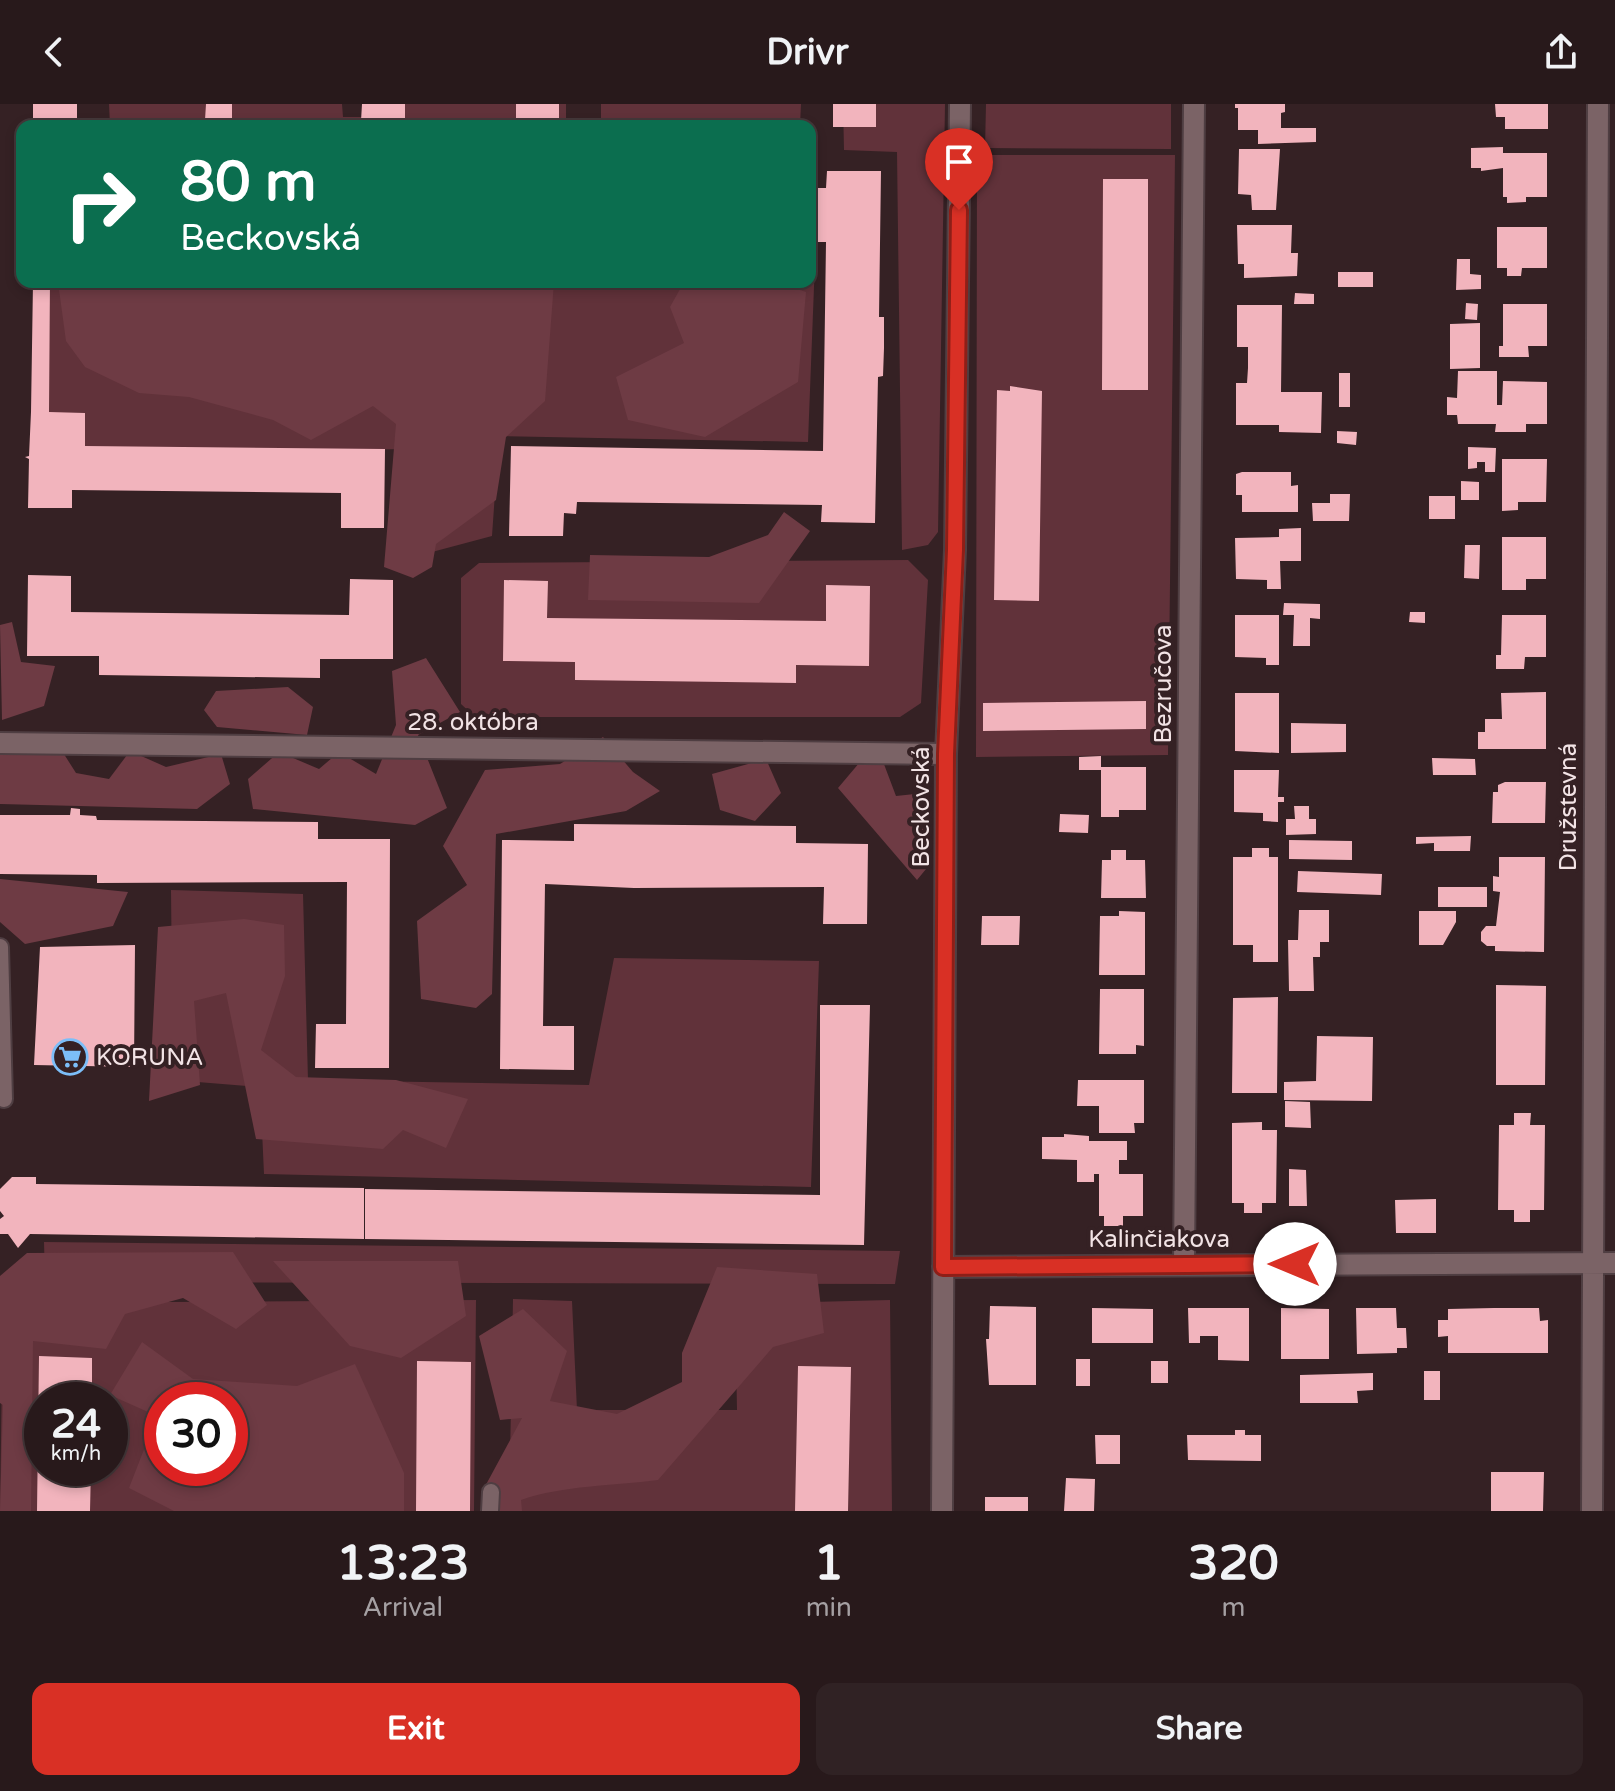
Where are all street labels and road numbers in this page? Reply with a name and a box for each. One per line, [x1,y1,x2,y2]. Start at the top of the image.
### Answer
street label: Bezručova [1149,624,1178,744]
street label: 28. októbra [407,708,539,737]
street label: Družstevná [1554,743,1583,871]
street label: Beckovská [907,747,936,867]
street label: Kalinčiakova [1088,1225,1230,1254]

